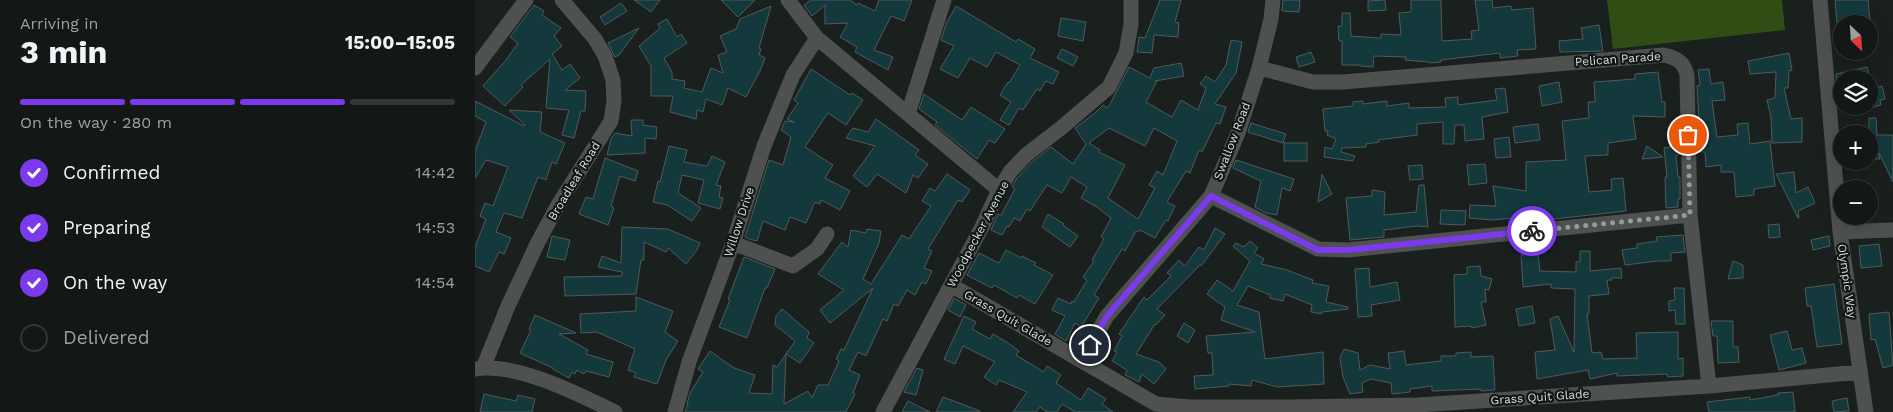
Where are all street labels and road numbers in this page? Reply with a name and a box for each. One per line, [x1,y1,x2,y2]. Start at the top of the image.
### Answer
street label: Pelican Parade [1575,49,1662,69]
street label: Swallow Road [1211,100,1253,182]
street label: Broadleaf Road [545,139,603,223]
street label: Woodpecker Avenue [944,178,1012,290]
street label: Willow Drive [721,185,757,259]
street label: Olympic Way [1835,243,1859,320]
street label: Grass Quit Glade [962,287,1055,349]
street label: Grass Quit Glade [1490,387,1590,407]

